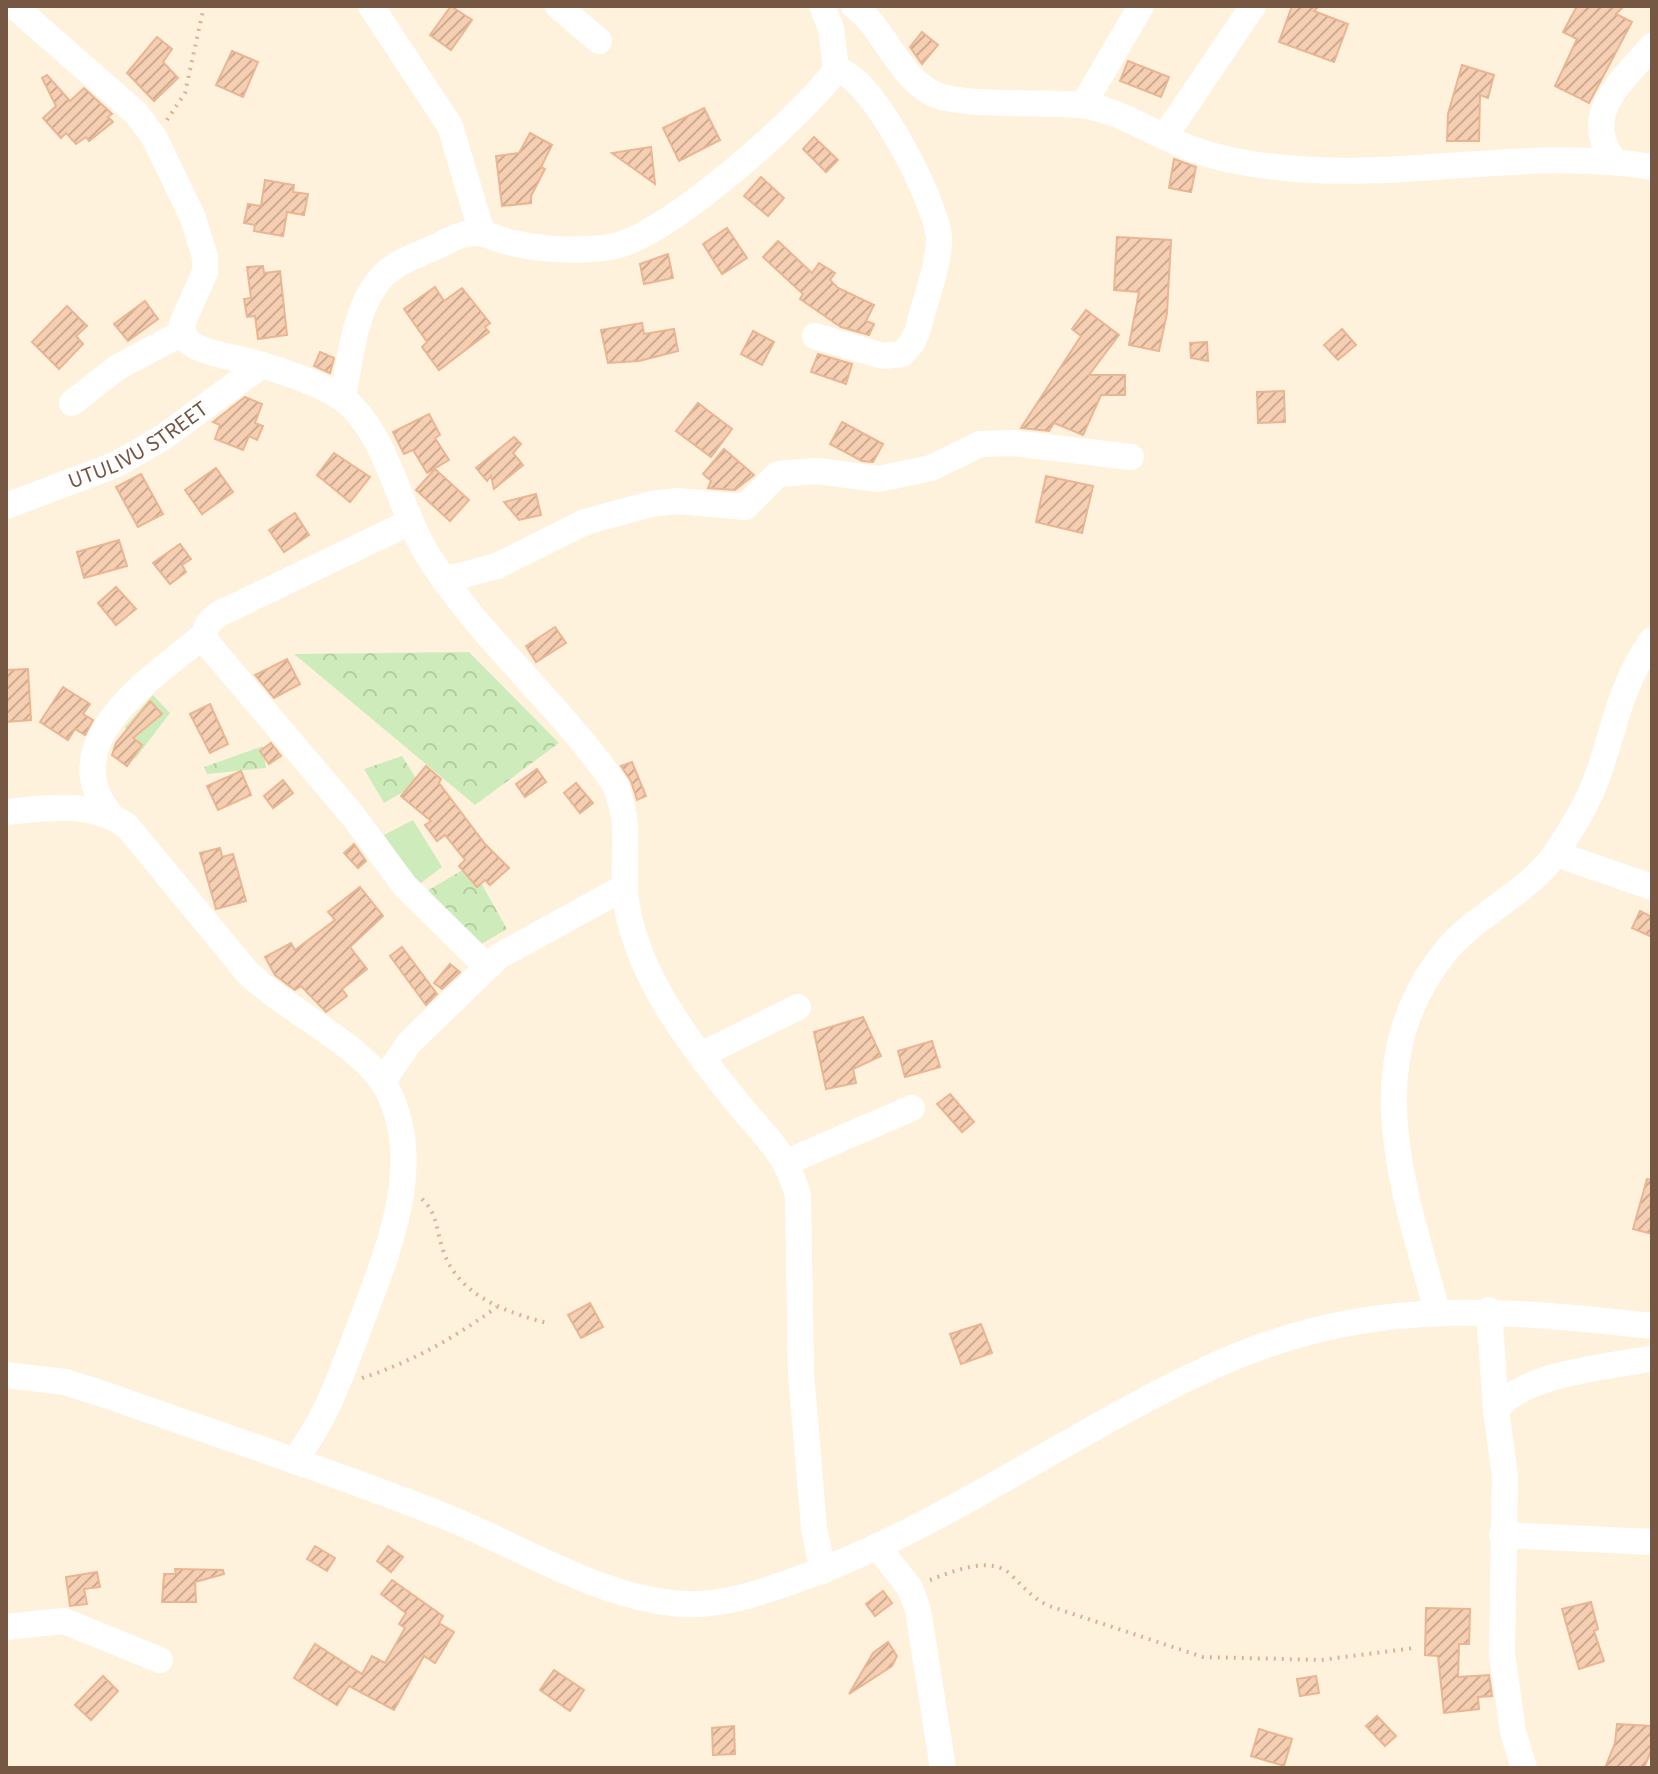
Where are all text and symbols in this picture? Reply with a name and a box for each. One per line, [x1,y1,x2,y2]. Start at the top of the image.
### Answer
street label: UTULIVU STREET [64,393,215,497]

